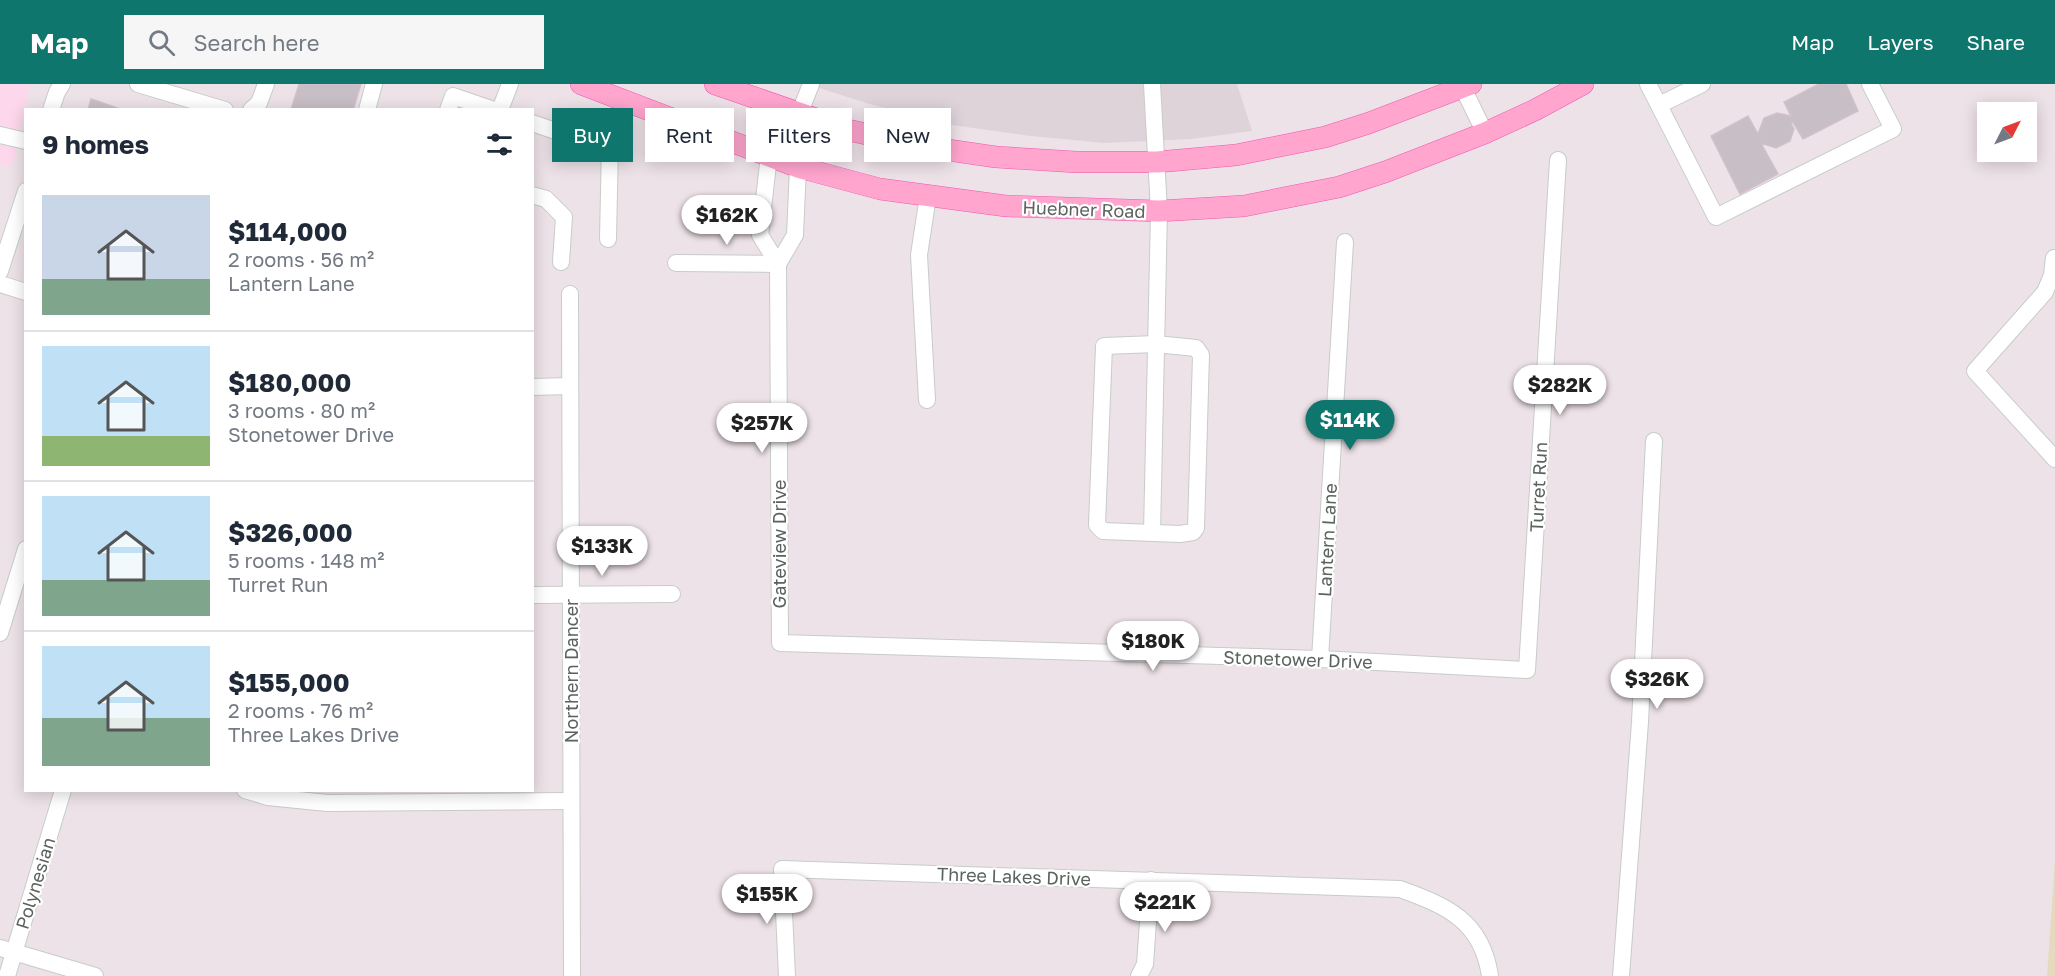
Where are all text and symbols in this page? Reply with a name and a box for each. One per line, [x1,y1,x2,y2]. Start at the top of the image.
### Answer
search box [124,15,544,69]
text: Map [30,26,88,59]
icon: search [145,26,178,59]
text: Search here [193,29,319,56]
text: Map [1791,29,1834,55]
text: Layers [1867,29,1934,55]
text: Share [1967,29,2025,55]
north arrow [1977,102,2037,162]
map controls [1977,102,2037,162]
chip: Buy [552,108,633,162]
chip: Rent [645,108,734,162]
chip: Filters [746,108,852,162]
chip: New [864,108,951,162]
icon: filters [483,128,516,161]
text: 9 homes [42,129,149,160]
pin: $162K [685,195,769,246]
street label: Huebner Road [1022,196,1146,222]
text: $162K [695,202,759,226]
text: $114,000 [228,216,347,247]
icon: home [90,219,162,291]
text: 2 rooms · 56 m² [228,247,374,271]
text: Lantern Lane [228,271,355,295]
pin: $282K [1518,365,1602,416]
text: $180,000 [228,367,351,398]
icon: home [90,370,162,442]
text: $282K [1527,372,1593,396]
text: 3 rooms · 80 m² [228,398,375,422]
pin: $114K [1308,400,1392,451]
pin: $257K [720,403,804,454]
text: $114K [1320,407,1381,431]
text: $257K [730,410,794,434]
text: Stonetower Drive [228,422,394,446]
street label: Turret Run [1525,441,1551,533]
street label: Gateview Drive [768,480,790,608]
street label: Lantern Lane [1313,483,1341,597]
text: $326,000 [228,517,353,548]
icon: home [90,520,162,592]
pin: $133K [560,526,644,577]
text: $133K [571,533,633,557]
text: 5 rooms · 148 m² [228,548,385,572]
text: Turret Run [228,572,328,596]
street label: Northern Dancer [560,599,582,743]
pin: $180K [1111,621,1195,672]
text: $180K [1121,628,1185,652]
street label: Stonetower Drive [1223,645,1373,673]
pin: $326K [1615,659,1699,710]
text: $326K [1625,666,1690,690]
text: $155,000 [228,667,350,698]
icon: home [90,670,162,742]
text: 2 rooms · 76 m² [228,698,373,722]
text: Three Lakes Drive [228,722,399,746]
street label: Polynesian [11,834,59,932]
street label: Three Lakes Drive [937,862,1091,890]
pin: $155K [725,874,809,925]
text: $155K [736,881,798,905]
pin: $221K [1123,882,1207,933]
text: $221K [1134,889,1196,913]

